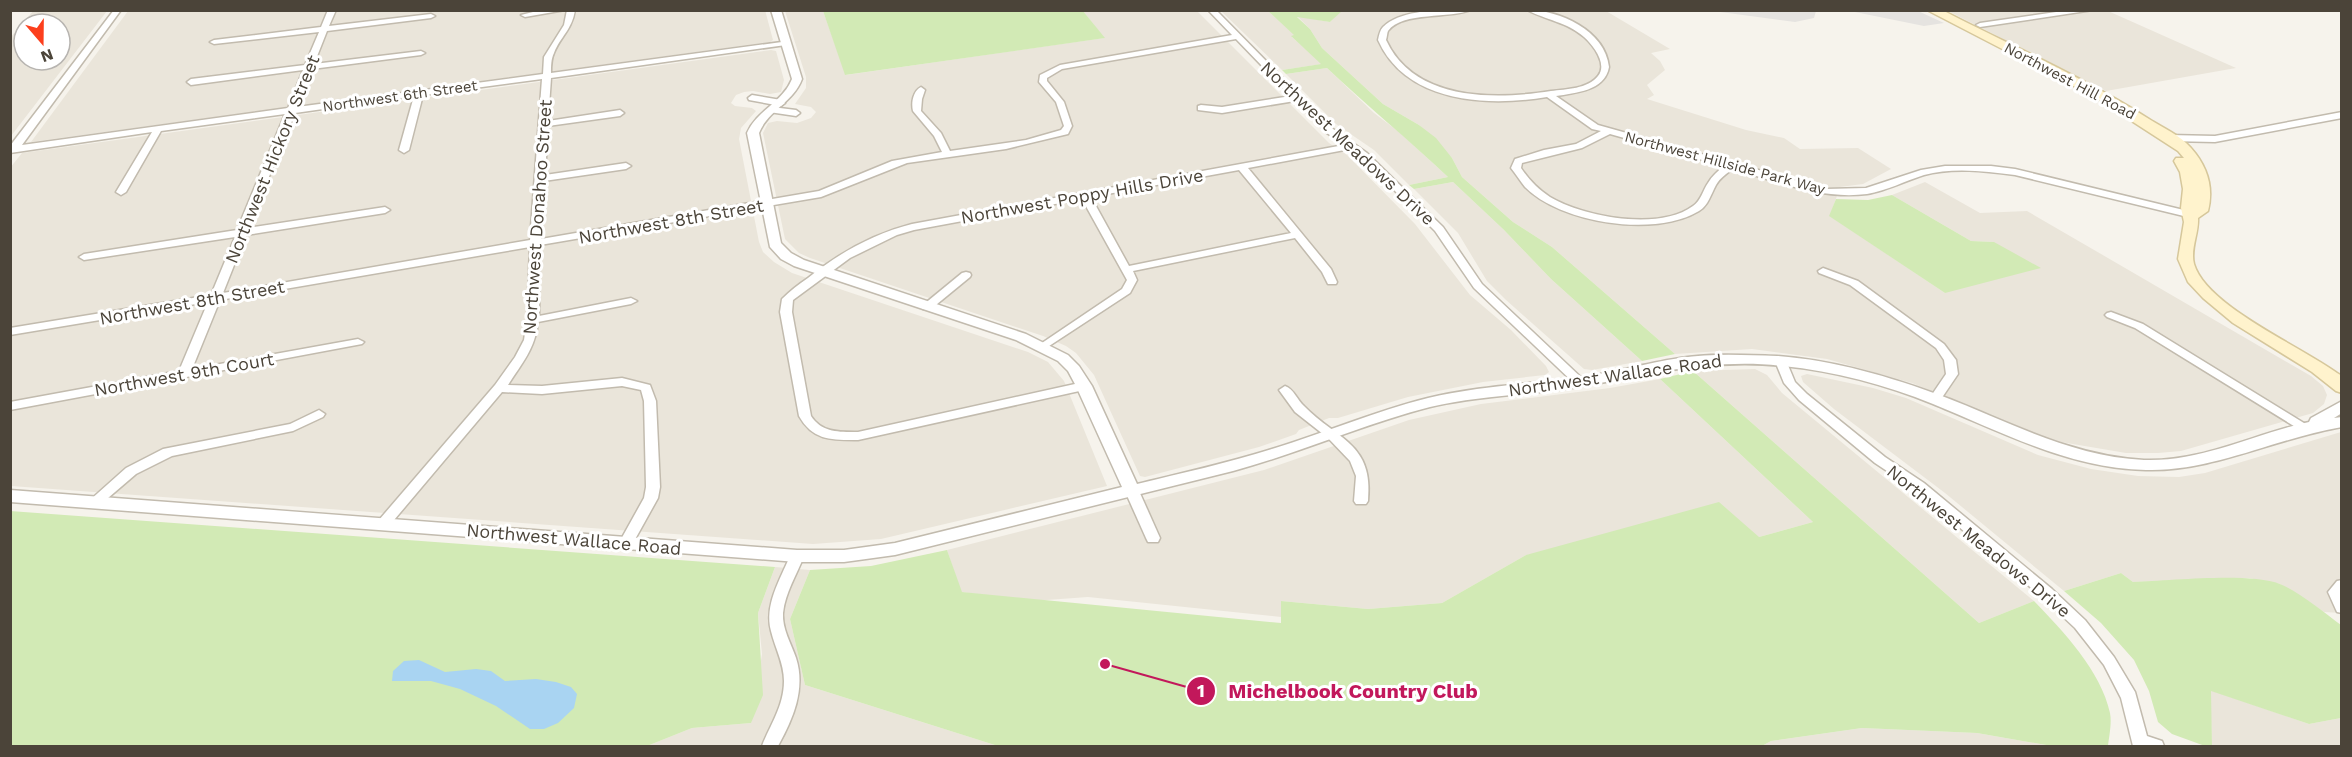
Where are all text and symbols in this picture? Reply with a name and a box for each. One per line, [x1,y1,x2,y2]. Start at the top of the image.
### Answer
north arrow [12,12,72,72]
street label: Northwest Hill Road [2001,39,2139,123]
text: N [38,45,56,67]
street label: Northwest Hickory Street [221,51,324,266]
street label: Northwest Meadows Drive [1257,57,1439,229]
street label: Northwest 6th Street [321,76,479,116]
street label: Northwest Donahoo Street [518,98,556,335]
street label: Northwest Hillside Park Way [1623,128,1827,199]
street label: Northwest Poppy Hills Drive [959,164,1205,228]
street label: Northwest 8th Street [577,194,766,248]
street label: Northwest 8th Street [98,275,287,329]
street label: Northwest 9th Court [93,348,276,400]
street label: Northwest Wallace Road [1507,350,1723,400]
street label: Northwest Meadows Drive [1883,460,2075,622]
street label: Northwest Wallace Road [466,519,682,559]
callout: Michelbook Country Club [1186,672,1490,710]
text: Michelbook Country Club [1228,679,1478,703]
text: 1 [1197,680,1205,701]

